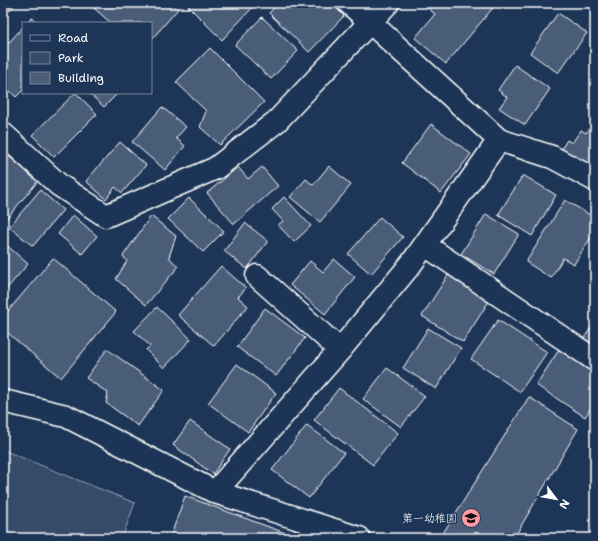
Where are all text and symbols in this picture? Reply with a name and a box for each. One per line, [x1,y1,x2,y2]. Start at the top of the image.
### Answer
legend [22,22,152,94]
text: Road [58,30,89,46]
text: Park [58,50,84,66]
text: Building [58,70,104,86]
north arrow [536,479,576,519]
text: N [555,496,573,512]
school or university icon: 第一幼稚園 [460,507,482,529]
place label: 第一幼稚園 [402,511,457,526]

